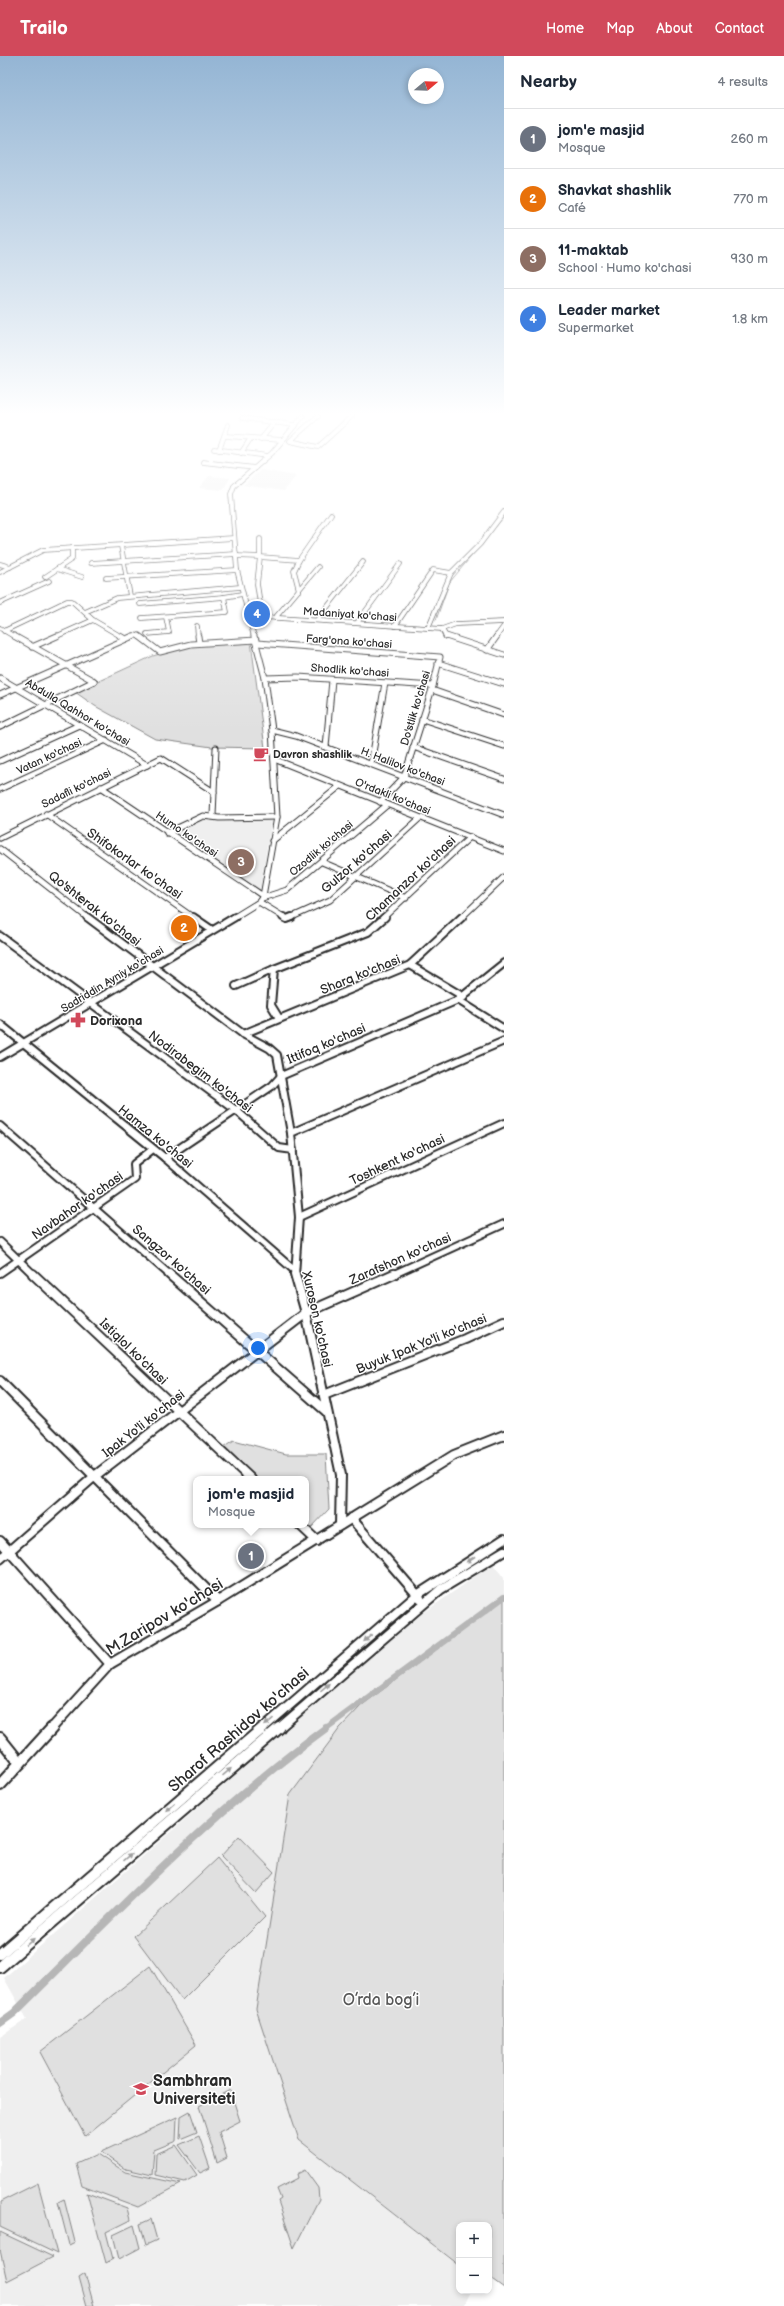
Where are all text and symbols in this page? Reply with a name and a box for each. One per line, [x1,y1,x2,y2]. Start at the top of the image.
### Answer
text: Trailo [20,17,68,40]
text: Home [546,20,584,37]
text: Map [606,20,634,37]
text: About [656,20,693,37]
text: Contact [715,20,764,37]
north arrow [408,68,444,104]
text: Nearby [520,72,577,92]
text: 4 results [718,74,768,90]
text: jom'e masjid [558,121,645,140]
text: 1 [530,131,536,147]
text: 260 m [730,131,768,147]
text: Mosque [558,140,606,156]
text: Shavkat shashlik [558,181,671,200]
text: 2 [529,191,537,207]
text: 770 m [733,191,768,207]
text: Café [558,200,586,216]
text: 11-maktab [558,241,629,260]
text: 3 [529,251,537,267]
text: 930 m [731,251,768,267]
text: School · Humo ko'chasi [558,260,692,276]
text: Leader market [558,301,660,320]
text: 4 [529,311,537,327]
text: 1.8 km [732,311,768,327]
text: Supermarket [558,320,634,336]
pin: 4 [244,599,270,629]
street label: Madaniyat ko'chasi [303,605,397,624]
street label: Farg'ona ko'chasi [305,632,392,651]
street label: Shodlik ko'chasi [310,661,390,680]
street label: Do'stlik ko'chasi [398,669,433,747]
street label: Abdulla Qahhor ko'chasi [23,676,132,749]
street label: Vatan ko'chasi [15,736,84,777]
street label: H. Halilov ko'chasi [359,744,447,788]
cafe icon: Davron shashlik [252,745,270,763]
place label: Davron shashlik [273,748,352,761]
street label: Sadafli ko'chasi [39,766,113,811]
street label: O'rdakli ko'chasi [353,775,432,818]
street label: Humo ko'chasi [153,809,220,860]
street label: Ozodlik ko'chasi [287,818,356,879]
street label: Shifokorlar ko'chasi [84,825,185,903]
street label: Gulzor ko'chasi [318,827,395,897]
street label: Chamanzor ko'chasi [362,833,459,925]
pin: 3 [228,847,254,877]
street label: Qo'shterak ko'chasi [45,868,144,950]
pin: 2 [171,913,197,943]
street label: Sadriddin Ayniy ko'chasi [59,944,166,1015]
street label: Sharq ko'chasi [318,952,403,998]
pharmacy icon: Dorixona [69,1011,87,1029]
place label: Dorixona [90,1013,143,1029]
street label: Ittifoq ko'chasi [285,1020,368,1068]
street label: Nodirabegim ko'chasi [145,1027,256,1116]
street label: Hamza ko'chasi [115,1102,196,1172]
street label: Toshkent ko'chasi [347,1131,448,1189]
street label: Navbahor ko'chasi [29,1168,126,1243]
street label: Sangzor ko'chasi [129,1221,214,1298]
street label: Zarafshon ko'chasi [346,1229,454,1289]
street label: Xuroson ko'chasi [298,1269,336,1369]
street label: Buyuk Ipak Yo'li ko'chasi [354,1310,489,1377]
street label: Istiqlol ko'chasi [96,1315,171,1388]
your location [248,1338,268,1358]
street label: Ipak Yo'li ko'chasi [99,1387,188,1461]
popup [193,1476,309,1528]
text: jom'e masjid [208,1485,294,1504]
text: Mosque [208,1504,255,1520]
pin: 1 [238,1541,264,1571]
one-way arrow [466,1555,476,1563]
street label: M.Zaripov ko'chasi [103,1575,227,1660]
one-way arrow [362,1633,373,1642]
street label: Sharof Rashidov ko'chasi [165,1664,313,1796]
one-way arrow [320,1683,330,1692]
one-way arrow [264,1718,274,1727]
one-way arrow [222,1768,232,1777]
one-way arrow [165,1803,176,1812]
one-way arrow [123,1853,133,1862]
one-way arrow [24,1937,35,1946]
park label: O’rda bog’i [343,1991,419,2010]
place label: Sambhram Universiteti [153,2072,236,2109]
school or university icon: Sambhram Universiteti [132,2080,150,2098]
map controls [456,2222,492,2294]
button: + [456,2222,492,2258]
button: − [456,2258,492,2294]

